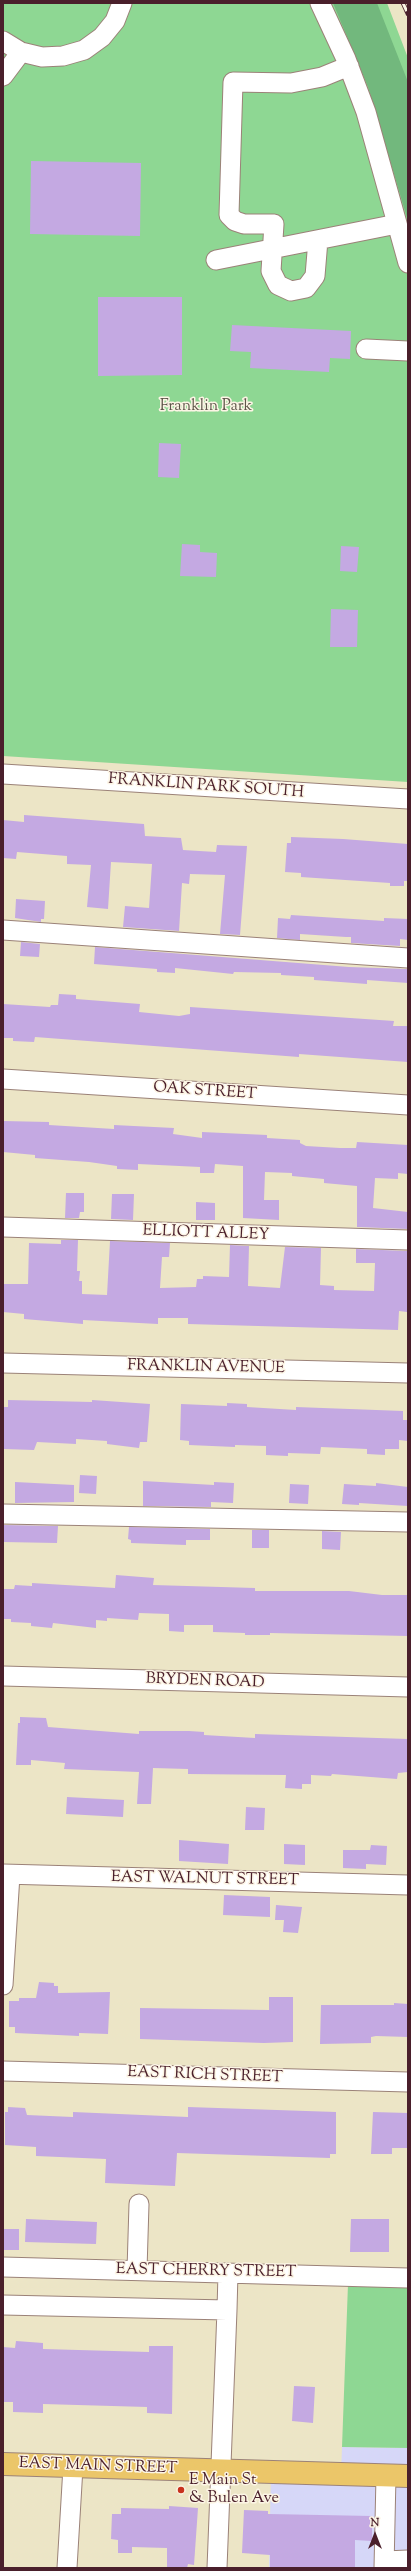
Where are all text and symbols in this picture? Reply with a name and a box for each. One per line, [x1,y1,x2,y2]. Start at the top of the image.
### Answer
park label: Franklin Park [160,397,252,417]
street label: FRANKLIN PARK SOUTH [108,771,304,803]
street label: OAK STREET [153,1079,257,1105]
street label: ELLIOTT ALLEY [142,1222,270,1246]
street label: FRANKLIN AVENUE [127,1357,285,1379]
street label: BRYDEN ROAD [145,1670,265,1694]
street label: EAST WALNUT STREET [111,1869,299,1891]
street label: EAST RICH STREET [127,2064,283,2088]
street label: EAST CHERRY STREET [116,2261,296,2283]
street label: EAST MAIN STREET [18,2455,178,2479]
place label: E Main St & Bulen Ave [189,2471,279,2509]
marker: E Main St & Bulen Ave [176,2485,186,2495]
north arrow [355,2515,395,2555]
text: N [371,2515,379,2531]

